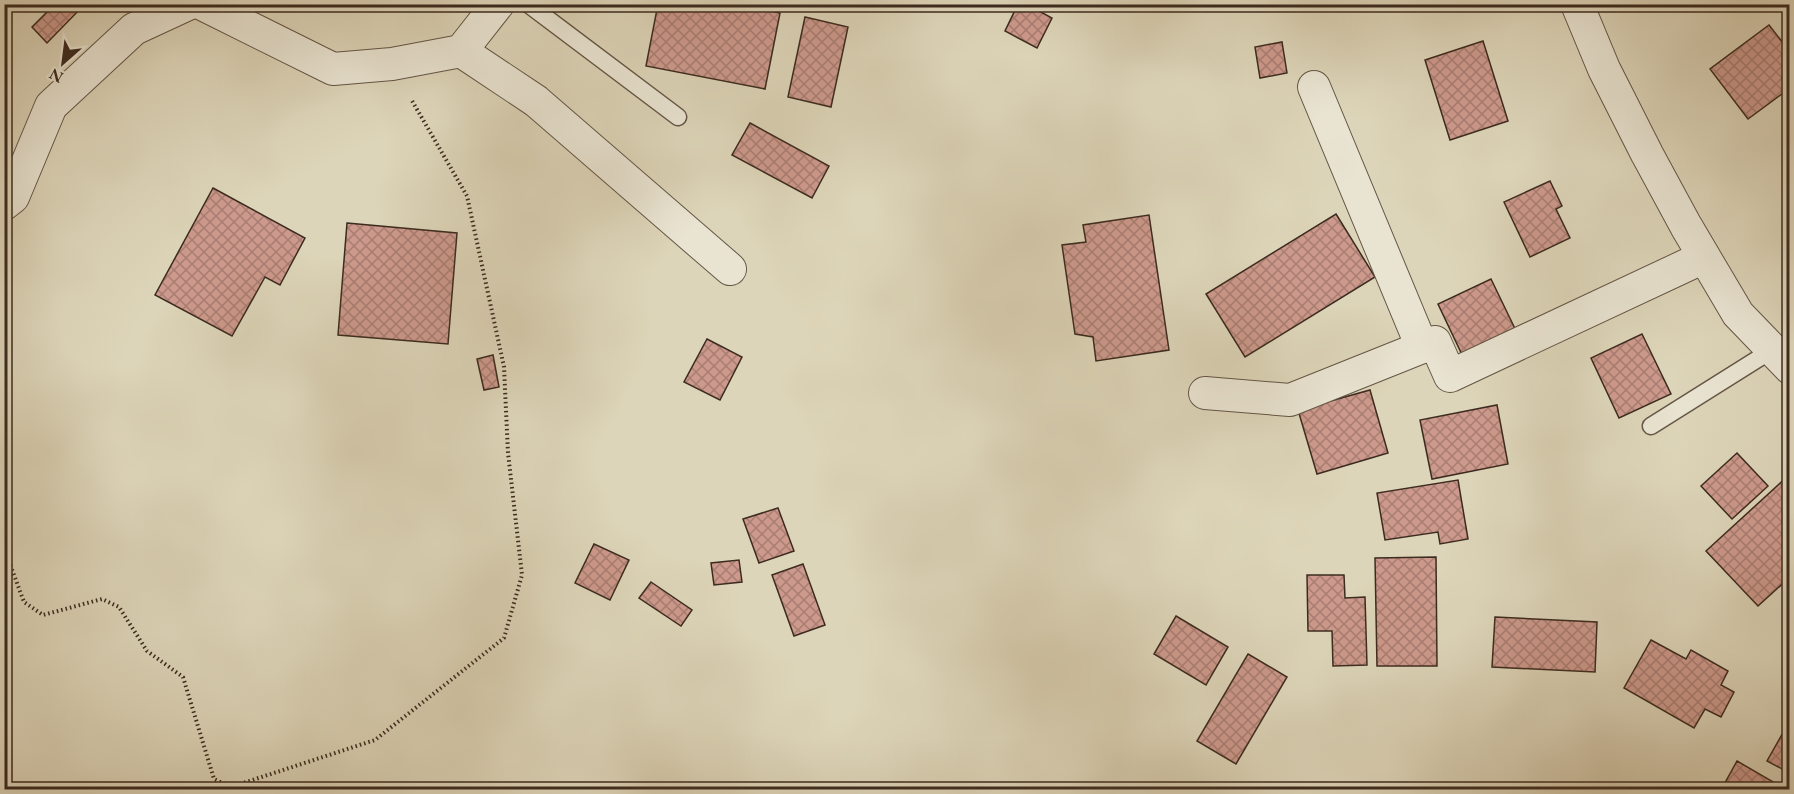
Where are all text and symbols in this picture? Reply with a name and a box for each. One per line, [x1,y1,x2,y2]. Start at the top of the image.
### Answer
north arrow [33,33,93,93]
text: N [46,63,67,88]

